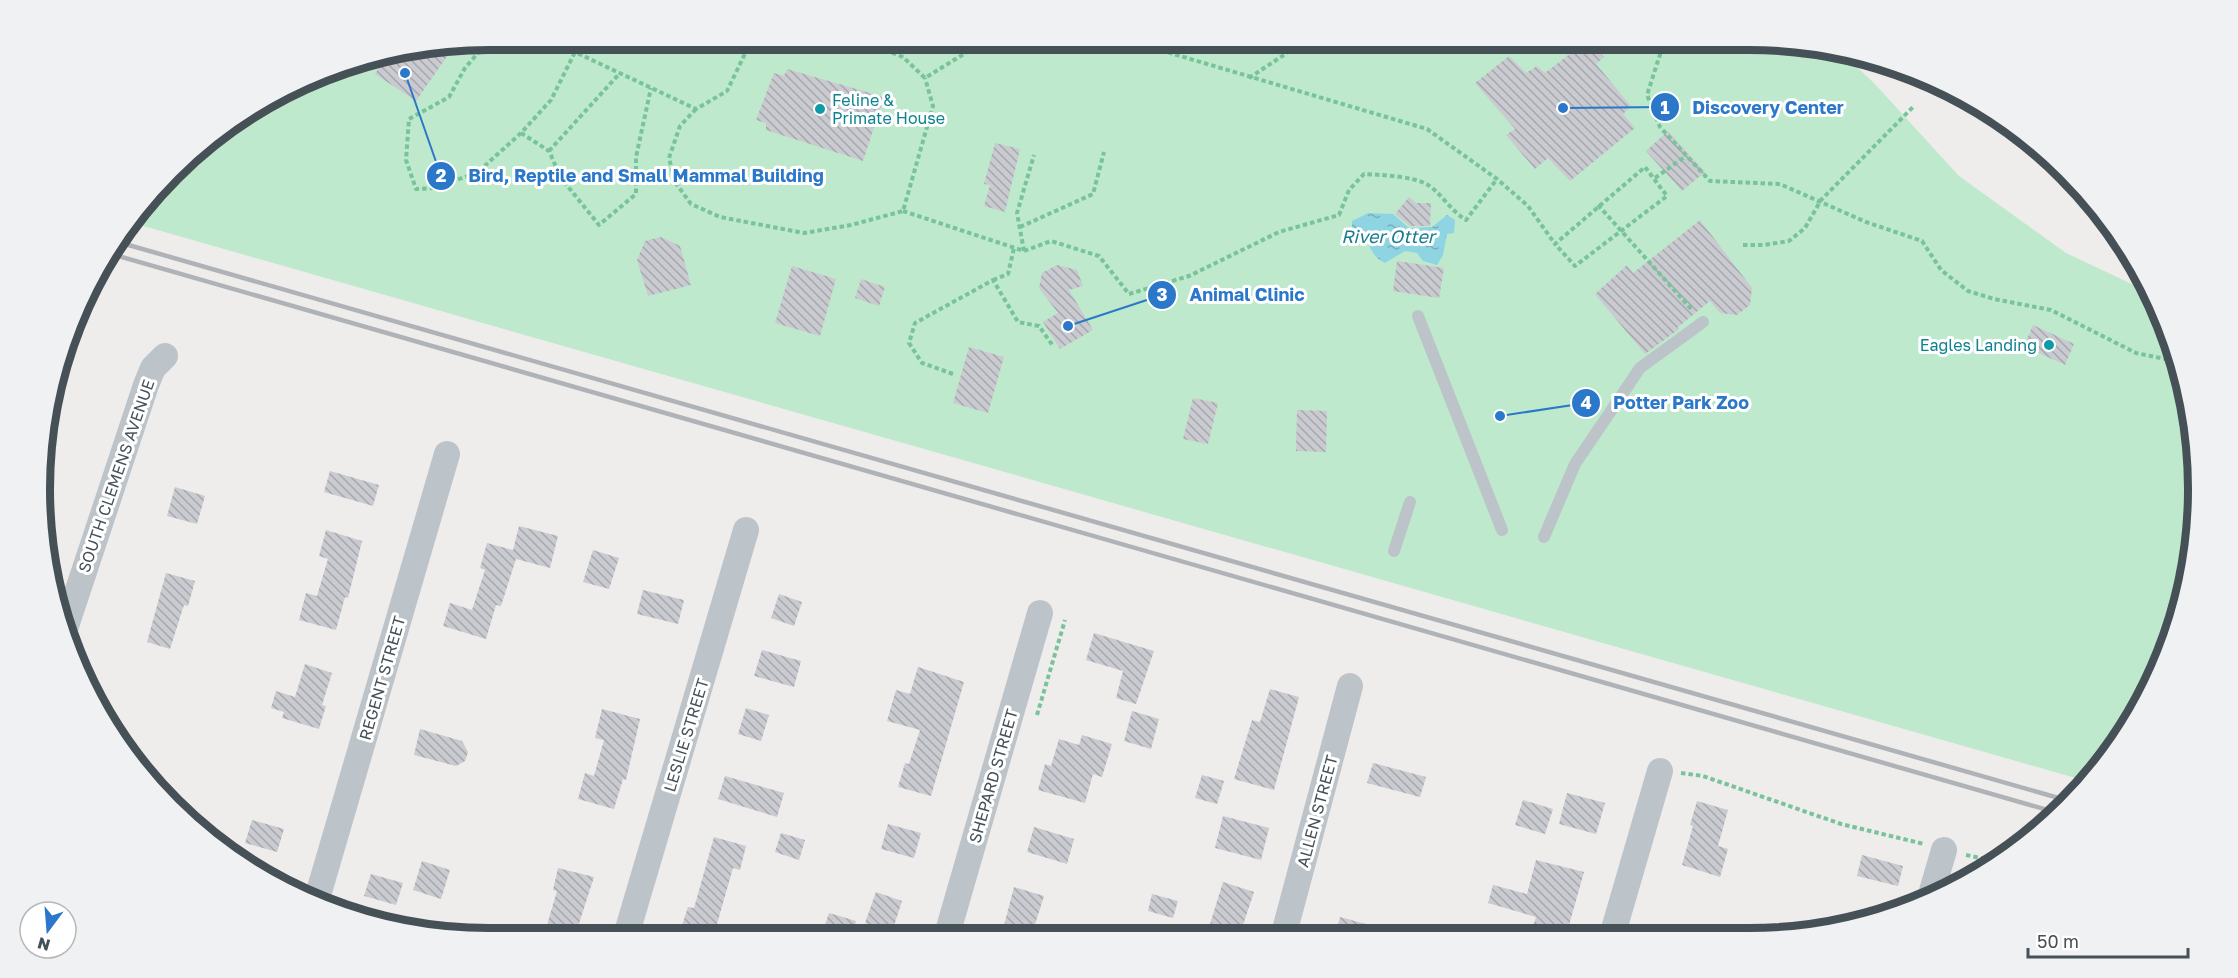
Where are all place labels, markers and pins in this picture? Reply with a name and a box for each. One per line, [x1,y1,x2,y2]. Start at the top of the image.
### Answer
callout: Discovery Center [1650,89,1856,125]
place label: Feline & Primate House [832,90,945,128]
marker: Feline & Primate House [813,102,827,116]
callout: Bird, Reptile and Small Mammal Building [426,158,836,194]
callout: Animal Clinic [1147,277,1317,313]
place label: Eagles Landing [1920,335,2037,355]
marker: Eagles Landing [2042,338,2056,352]
callout: Potter Park Zoo [1571,385,1761,421]

